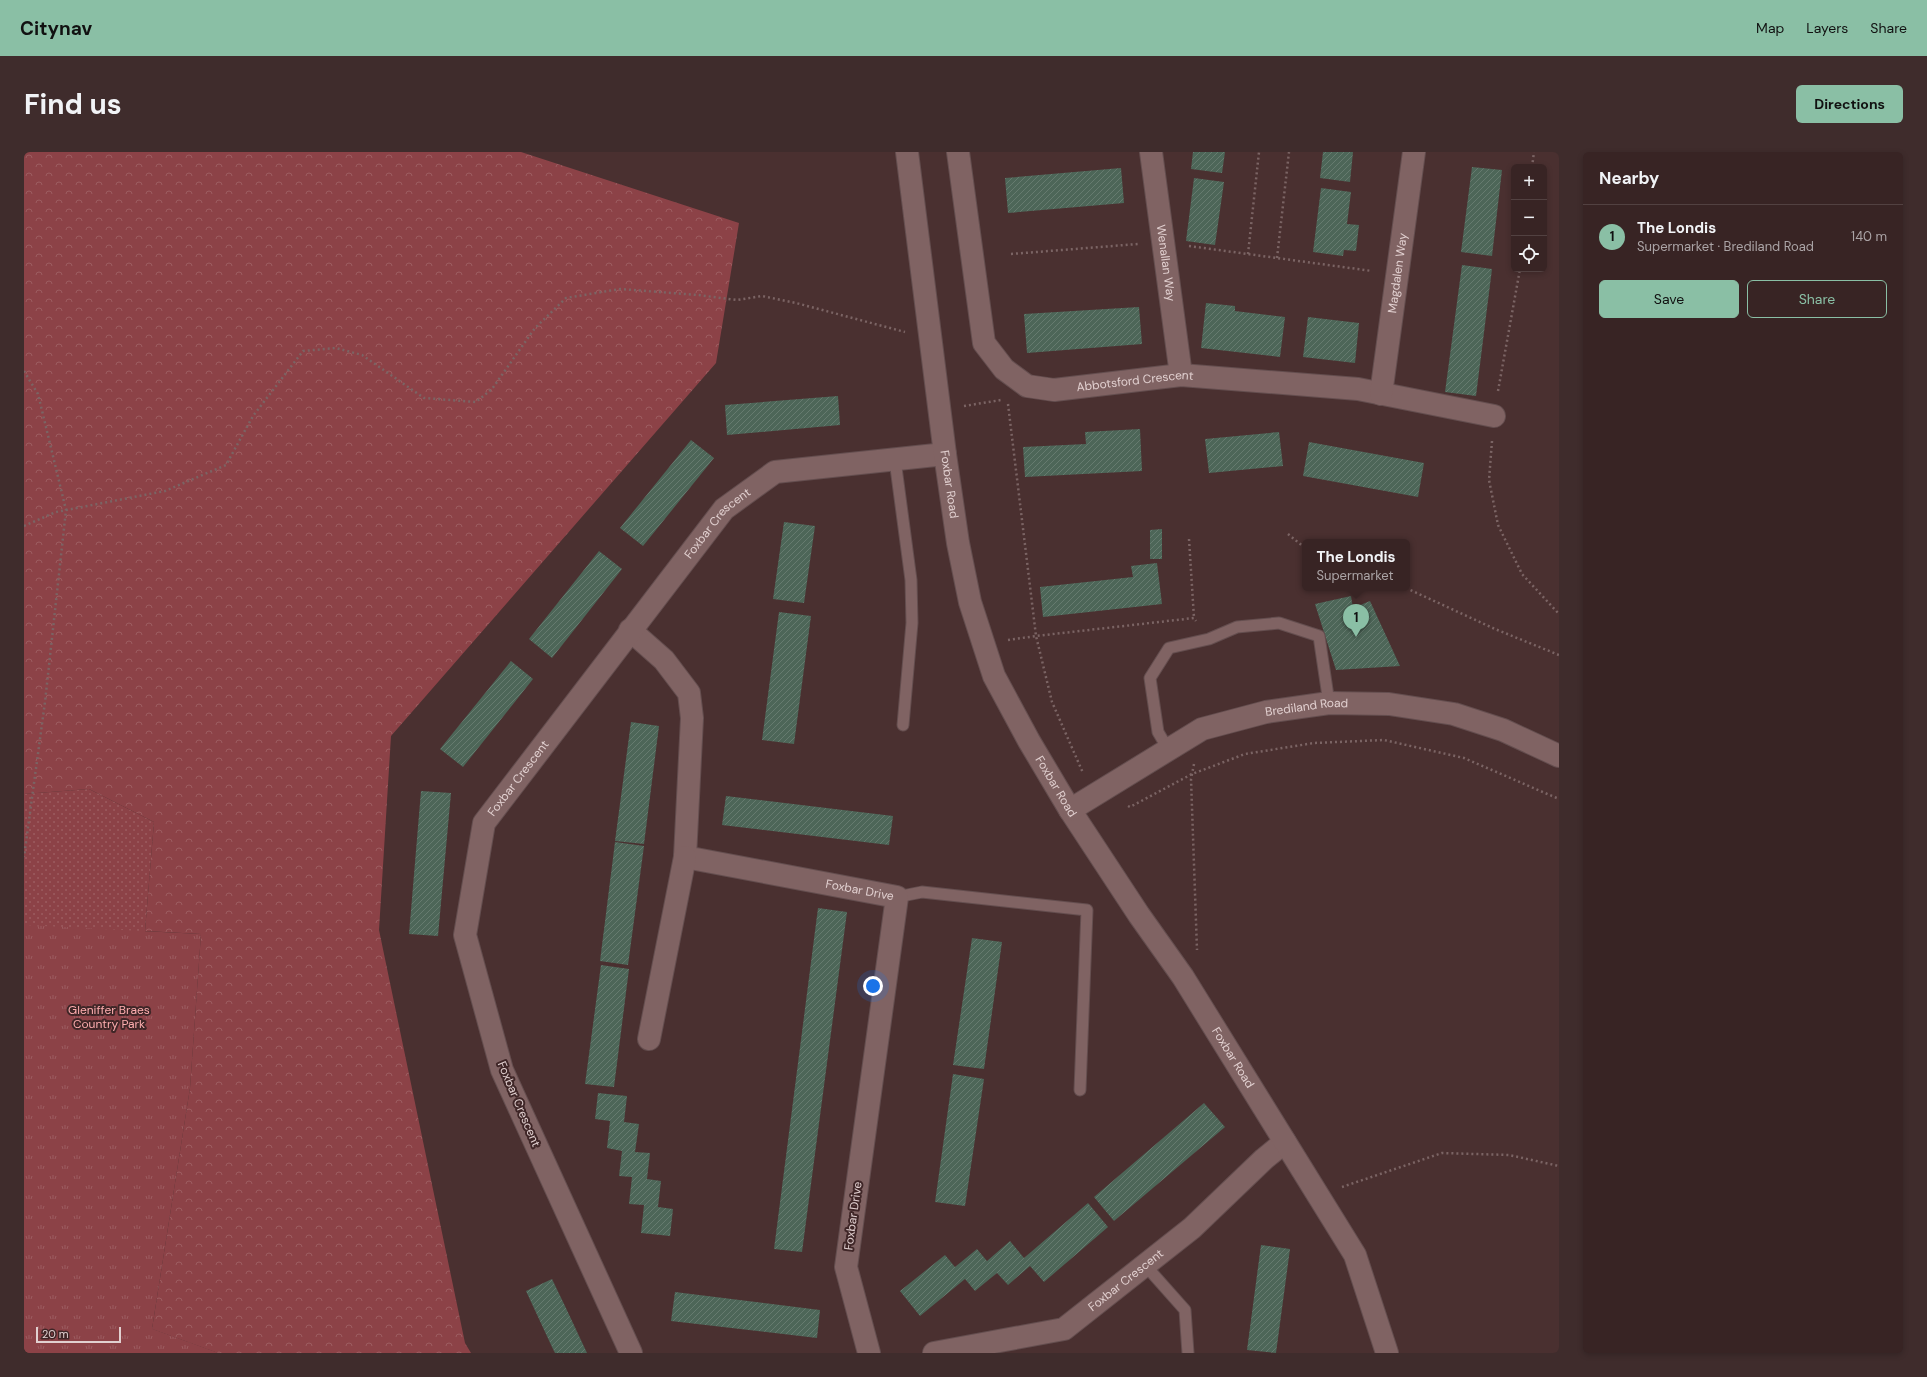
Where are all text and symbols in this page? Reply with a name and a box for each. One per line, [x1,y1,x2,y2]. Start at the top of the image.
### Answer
text: Citynav [20,16,92,41]
text: Map [1756,19,1784,37]
text: Layers [1806,19,1848,37]
text: Share [1870,19,1907,37]
button: Directions [1796,85,1903,123]
text: Find us [24,86,122,123]
map controls [1511,164,1547,272]
button: + [1511,164,1547,200]
text: Nearby [1599,167,1659,189]
button: − [1511,200,1547,236]
text: The Londis [1637,218,1716,238]
street label: Wenallan Way [1153,224,1179,303]
text: 1 [1610,228,1614,245]
text: 140 m [1851,228,1887,245]
street label: Magdalen Way [1384,232,1411,314]
button: locate [1511,236,1547,272]
text: Supermarket · Brediland Road [1637,238,1814,255]
button: Save [1599,280,1739,318]
button: Share [1747,280,1887,318]
street label: Abbotsford Crescent [1076,367,1194,395]
street label: Foxbar Road [937,449,962,519]
street label: Foxbar Crescent [681,484,754,562]
popup [1302,539,1410,591]
text: The Londis [1316,547,1396,567]
text: Supermarket [1316,567,1394,584]
pin: 1 [1343,604,1369,637]
street label: Brediland Road [1264,695,1348,720]
street label: Foxbar Crescent [484,737,553,819]
street label: Foxbar Road [1032,753,1080,820]
street label: Foxbar Drive [824,876,895,904]
your location [863,976,883,996]
park label: Gleniffer Braes Country Park [68,1002,150,1032]
street label: Foxbar Road [1208,1024,1258,1091]
street label: Foxbar Crescent [494,1059,544,1150]
street label: Foxbar Drive [840,1181,866,1251]
street label: Foxbar Crescent [1085,1245,1167,1315]
scale bar [36,1325,121,1344]
text: 20 m [42,1327,68,1341]

